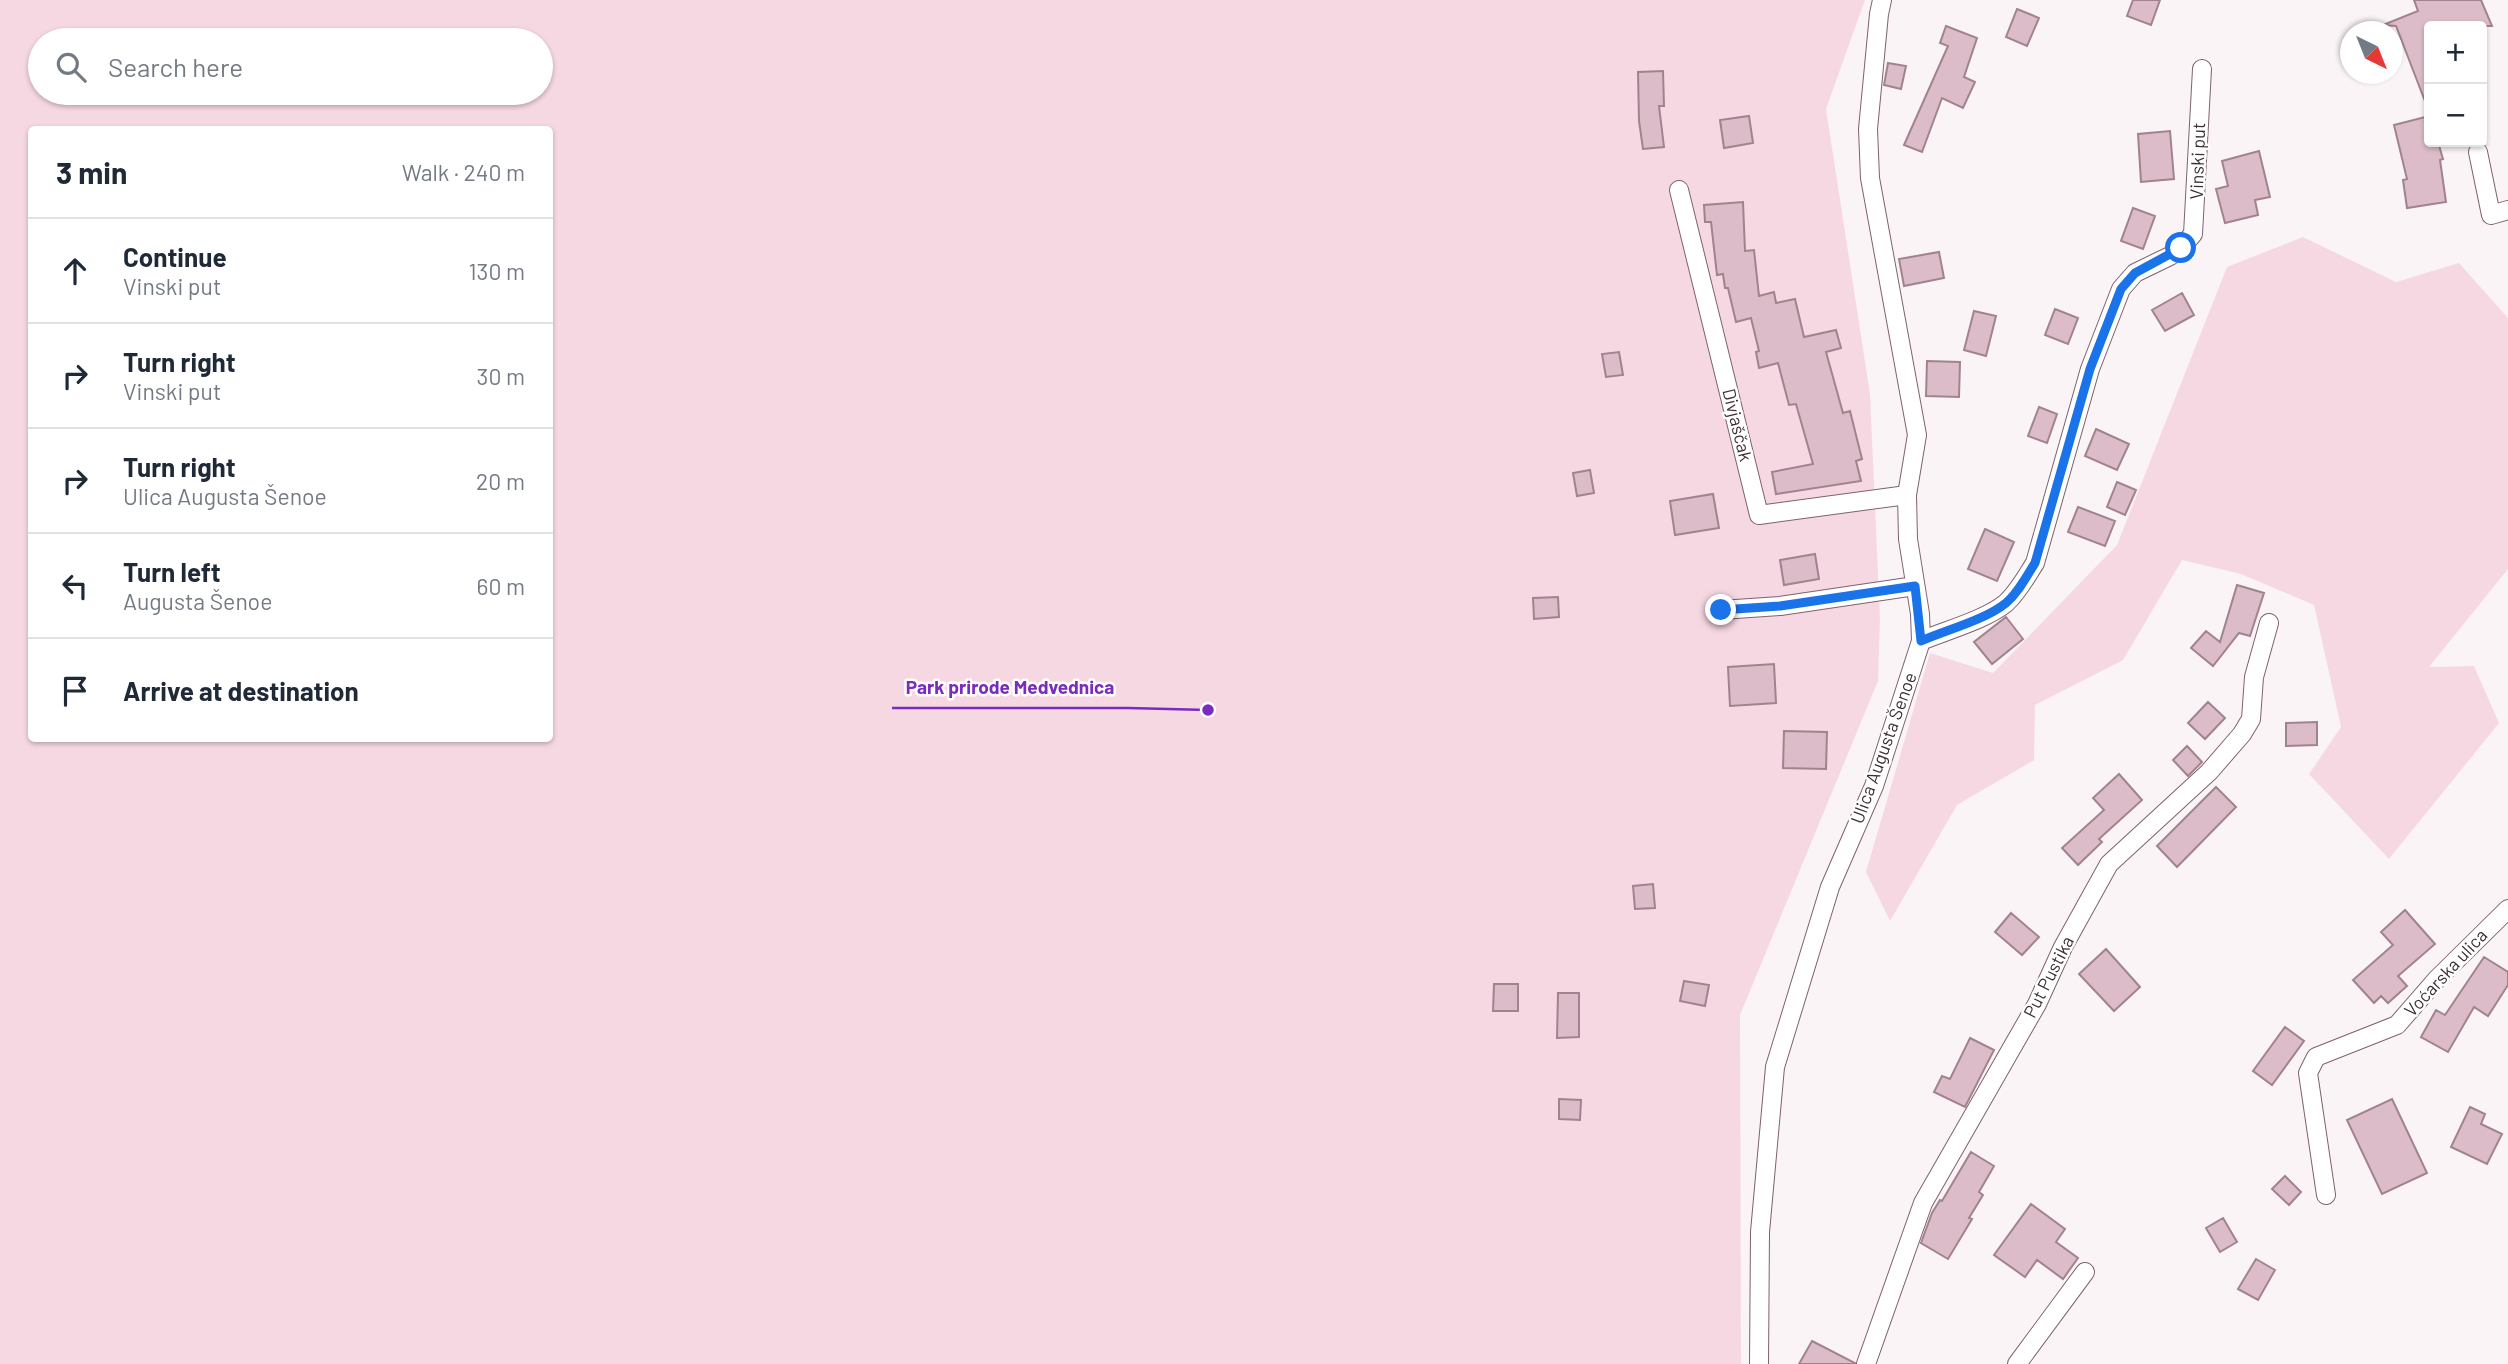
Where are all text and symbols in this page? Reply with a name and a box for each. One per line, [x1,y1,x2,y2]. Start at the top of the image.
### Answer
north arrow [2340,21,2403,84]
map controls [2424,21,2487,147]
button: + [2424,21,2487,84]
search box [28,28,553,105]
icon: search [52,48,90,86]
text: Search here [108,51,243,82]
button: − [2424,84,2487,147]
street label: Vinski put [2185,122,2209,200]
text: 3 min [56,154,127,190]
text: Walk · 240 m [402,158,525,186]
route start [2165,232,2196,263]
text: Continue [123,241,227,272]
icon: ahead [56,252,94,290]
text: 130 m [468,257,525,285]
text: Vinski put [123,272,221,300]
text: Turn right [123,346,236,377]
icon: right [56,357,94,395]
text: 30 m [477,362,525,390]
text: Vinski put [123,377,221,405]
street label: Divjaščak [1718,386,1758,463]
text: Turn right [123,451,236,482]
icon: right [56,462,94,500]
text: 20 m [476,467,525,495]
text: Ulica Augusta Šenoe [123,482,327,510]
text: Turn left [123,556,221,587]
icon: left [56,567,94,605]
text: 60 m [477,572,525,600]
text: Augusta Šenoe [123,587,272,615]
route end [1705,594,1736,625]
callout: Park prirode Medvednica [892,668,1128,708]
street label: Ulica Augusta Šenoe [1845,669,1921,826]
icon: arrive [56,672,94,710]
text: Arrive at destination [123,675,359,706]
text: Park prirode Medvednica [906,675,1114,698]
street label: Voćarska ulica [2399,924,2491,1021]
street label: Put Pustika [2018,932,2078,1021]

